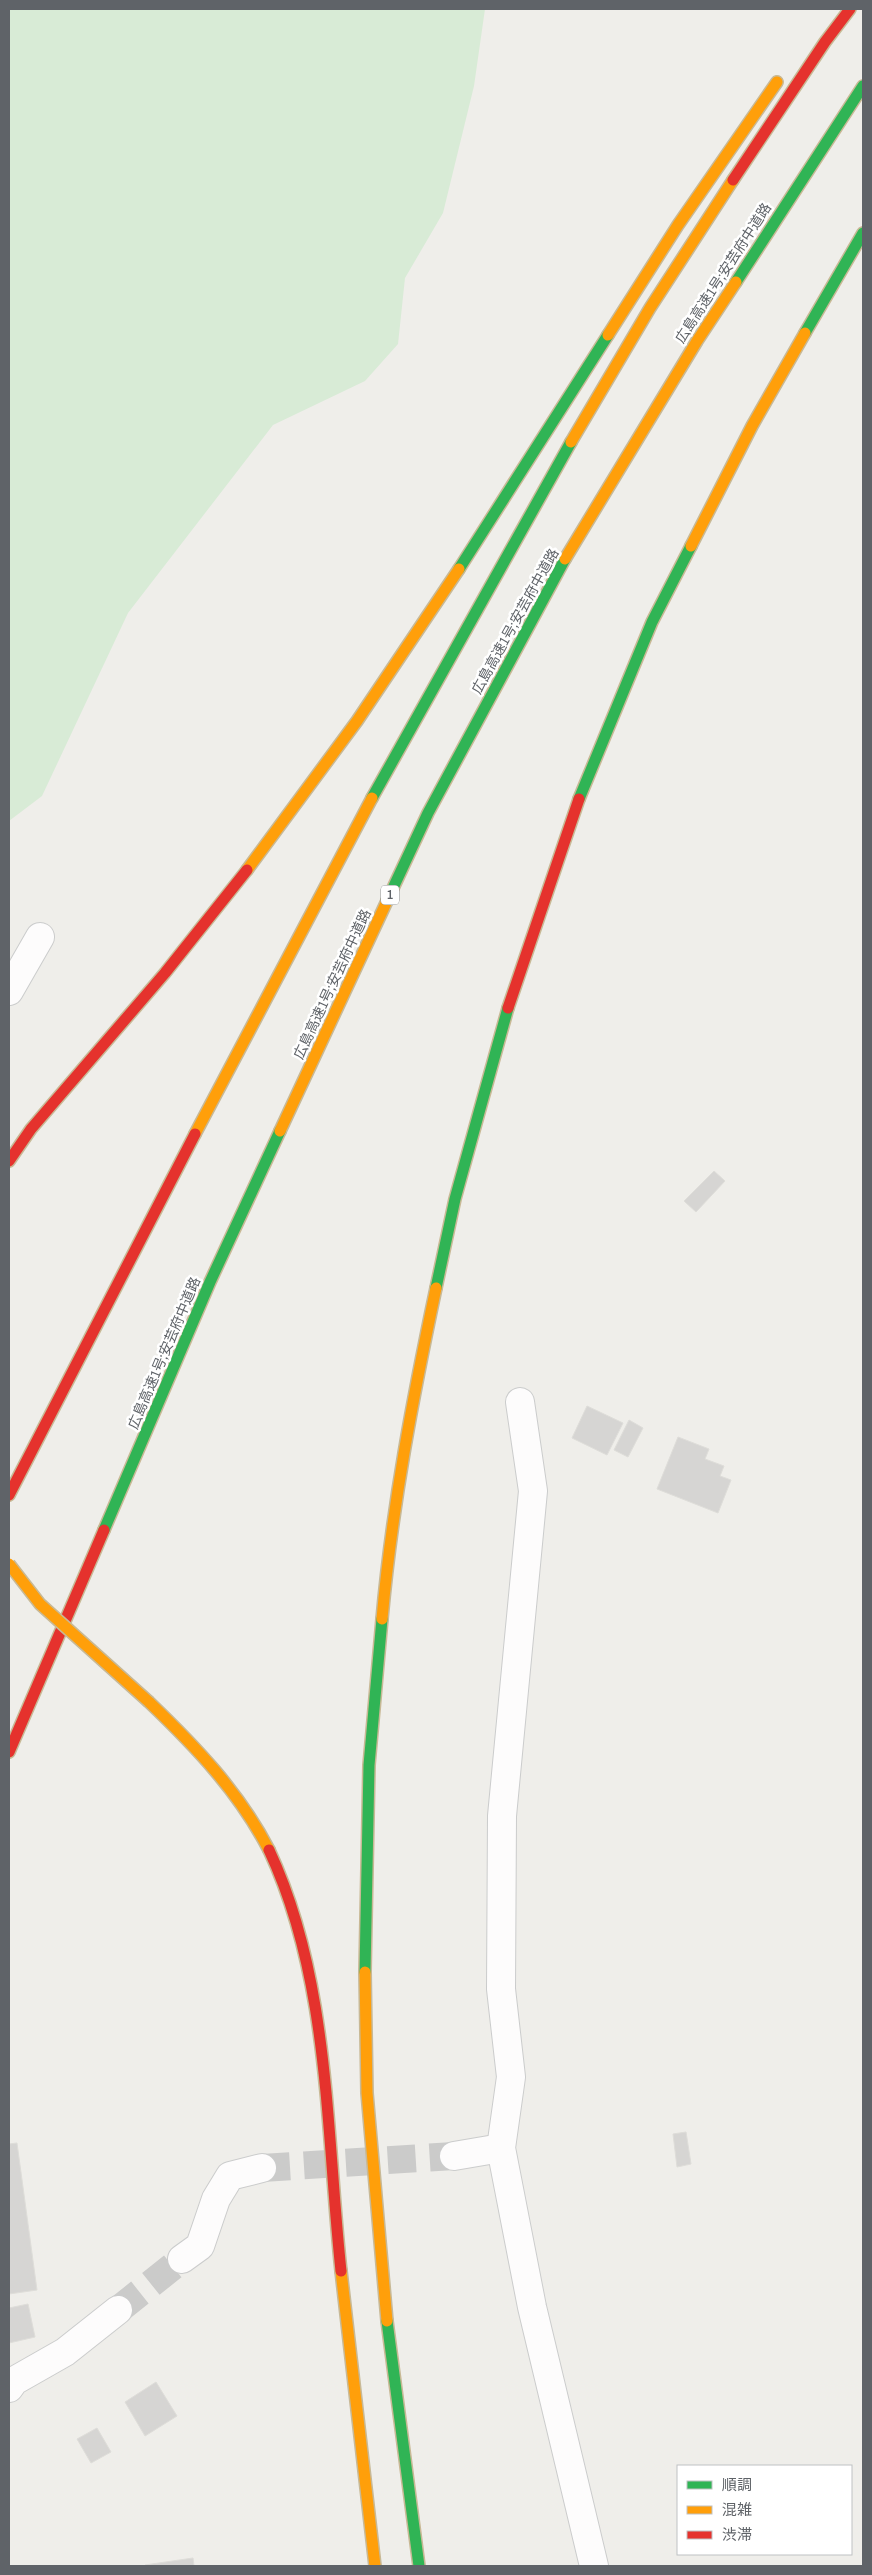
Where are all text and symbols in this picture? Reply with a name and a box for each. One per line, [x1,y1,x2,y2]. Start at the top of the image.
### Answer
street label: 広島高速1号;安芸府中道路 [671,200,775,346]
street label: 広島高速1号;安芸府中道路 [467,545,563,697]
road number: 1 [381,886,399,904]
street label: 広島高速1号;安芸府中道路 [289,906,375,1062]
street label: 広島高速1号;安芸府中道路 [124,1274,204,1432]
legend [677,2465,852,2555]
text: 順調 [722,2474,752,2495]
text: 混雑 [722,2499,752,2520]
text: 渋滞 [722,2524,752,2545]

